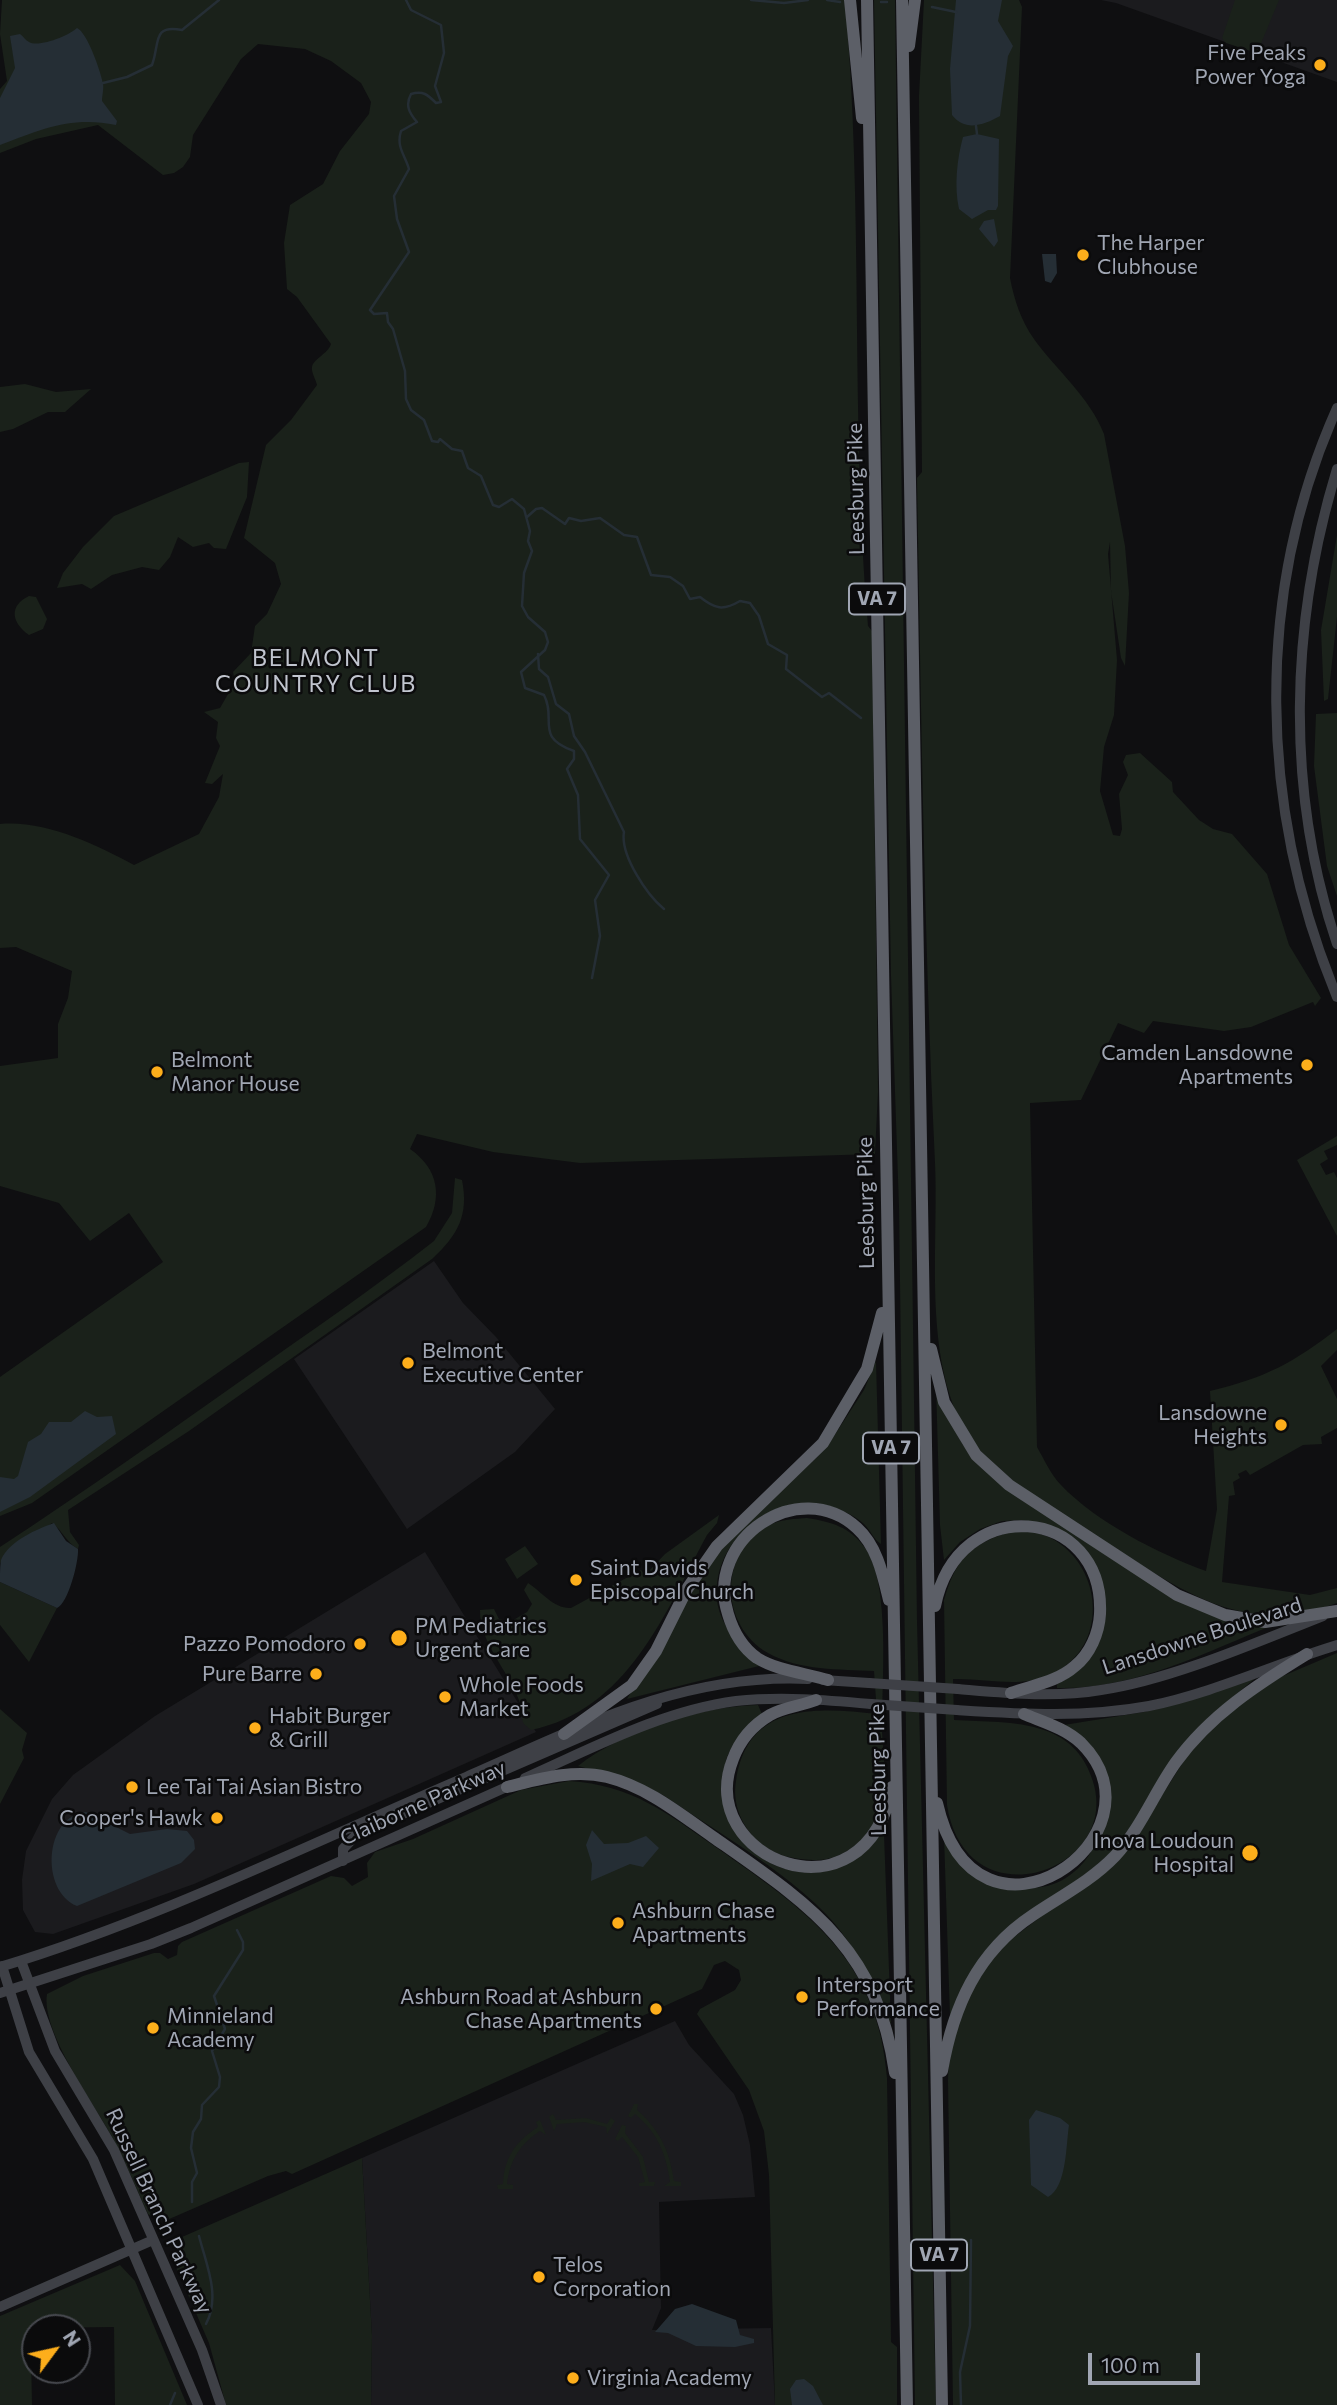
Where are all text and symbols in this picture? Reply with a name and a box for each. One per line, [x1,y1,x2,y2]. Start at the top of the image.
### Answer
place label: Five Peaks Power Yoga [1195,40,1306,90]
marker: Five Peaks Power Yoga [1312,57,1328,73]
place label: The Harper Clubhouse [1097,230,1205,280]
marker: The Harper Clubhouse [1075,247,1091,263]
street label: Leesburg Pike [842,423,870,555]
road number: VA 7 [849,584,905,614]
district label: BELMONT COUNTRY CLUB [217,644,415,698]
place label: Camden Lansdowne Apartments [1101,1040,1293,1090]
place label: Belmont Manor House [171,1047,300,1097]
marker: Camden Lansdowne Apartments [1299,1057,1315,1073]
marker: Belmont Manor House [149,1064,165,1080]
street label: Leesburg Pike [852,1137,880,1269]
place label: Belmont Executive Center [422,1338,583,1388]
marker: Belmont Executive Center [400,1355,416,1371]
place label: Lansdowne Heights [1158,1400,1267,1450]
marker: Lansdowne Heights [1273,1417,1289,1433]
road number: VA 7 [863,1432,919,1464]
place label: Saint Davids Episcopal Church [590,1555,754,1605]
marker: Saint Davids Episcopal Church [568,1572,584,1588]
street label: Lansdowne Boulevard [1099,1592,1305,1680]
place label: PM Pediatrics Urgent Care [415,1613,547,1663]
marker: PM Pediatrics Urgent Care [389,1628,409,1648]
place label: Pazzo Pomodoro [183,1631,346,1657]
marker: Pazzo Pomodoro [352,1636,368,1652]
place label: Pure Barre [202,1661,302,1687]
marker: Pure Barre [308,1666,324,1682]
place label: Whole Foods Market [459,1672,584,1722]
marker: Whole Foods Market [437,1689,453,1705]
place label: Habit Burger & Grill [269,1703,390,1753]
street label: Leesburg Pike [864,1704,892,1836]
marker: Habit Burger & Grill [247,1720,263,1736]
street label: Claiborne Parkway [336,1755,510,1851]
place label: Lee Tai Tai Asian Bistro [146,1774,362,1800]
marker: Lee Tai Tai Asian Bistro [124,1779,140,1795]
place label: Cooper's Hawk [59,1805,203,1831]
marker: Cooper's Hawk [209,1810,225,1826]
place label: Inova Loudoun Hospital [1094,1828,1234,1878]
marker: Inova Loudoun Hospital [1240,1843,1260,1863]
place label: Ashburn Chase Apartments [632,1898,775,1948]
marker: Ashburn Chase Apartments [610,1915,626,1931]
place label: Intersport Performance [816,1972,940,2022]
place label: Ashburn Road at Ashburn Chase Apartments [400,1984,642,2034]
marker: Intersport Performance [794,1989,810,2005]
marker: Ashburn Road at Ashburn Chase Apartments [648,2001,664,2017]
place label: Minnieland Academy [167,2003,274,2053]
marker: Minnieland Academy [145,2020,161,2036]
street label: Russell Branch Parkway [100,2104,218,2318]
road number: VA 7 [911,2240,967,2270]
place label: Telos Corporation [553,2252,671,2302]
marker: Telos Corporation [531,2269,547,2285]
north arrow [21,2314,91,2384]
text: N [59,2326,86,2351]
scale bar [1092,2338,1204,2382]
text: 100 m [1101,2352,1160,2377]
place label: Virginia Academy [587,2365,752,2391]
marker: Virginia Academy [565,2370,581,2386]

